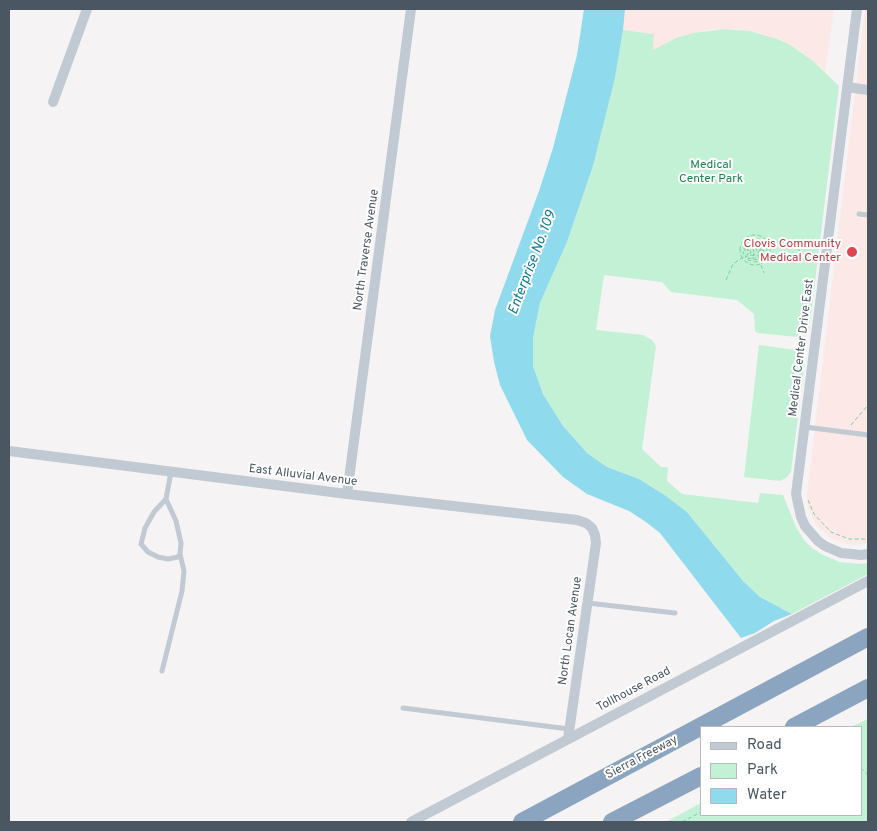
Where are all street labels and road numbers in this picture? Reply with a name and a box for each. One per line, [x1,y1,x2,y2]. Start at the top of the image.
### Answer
street label: North Traverse Avenue [351,188,383,312]
street label: Medical Center Drive East [786,278,818,418]
street label: East Alluvial Avenue [248,462,358,490]
street label: North Locan Avenue [556,576,586,686]
street label: Tollhouse Road [594,664,674,716]
street label: Sierra Freeway [604,733,680,783]

